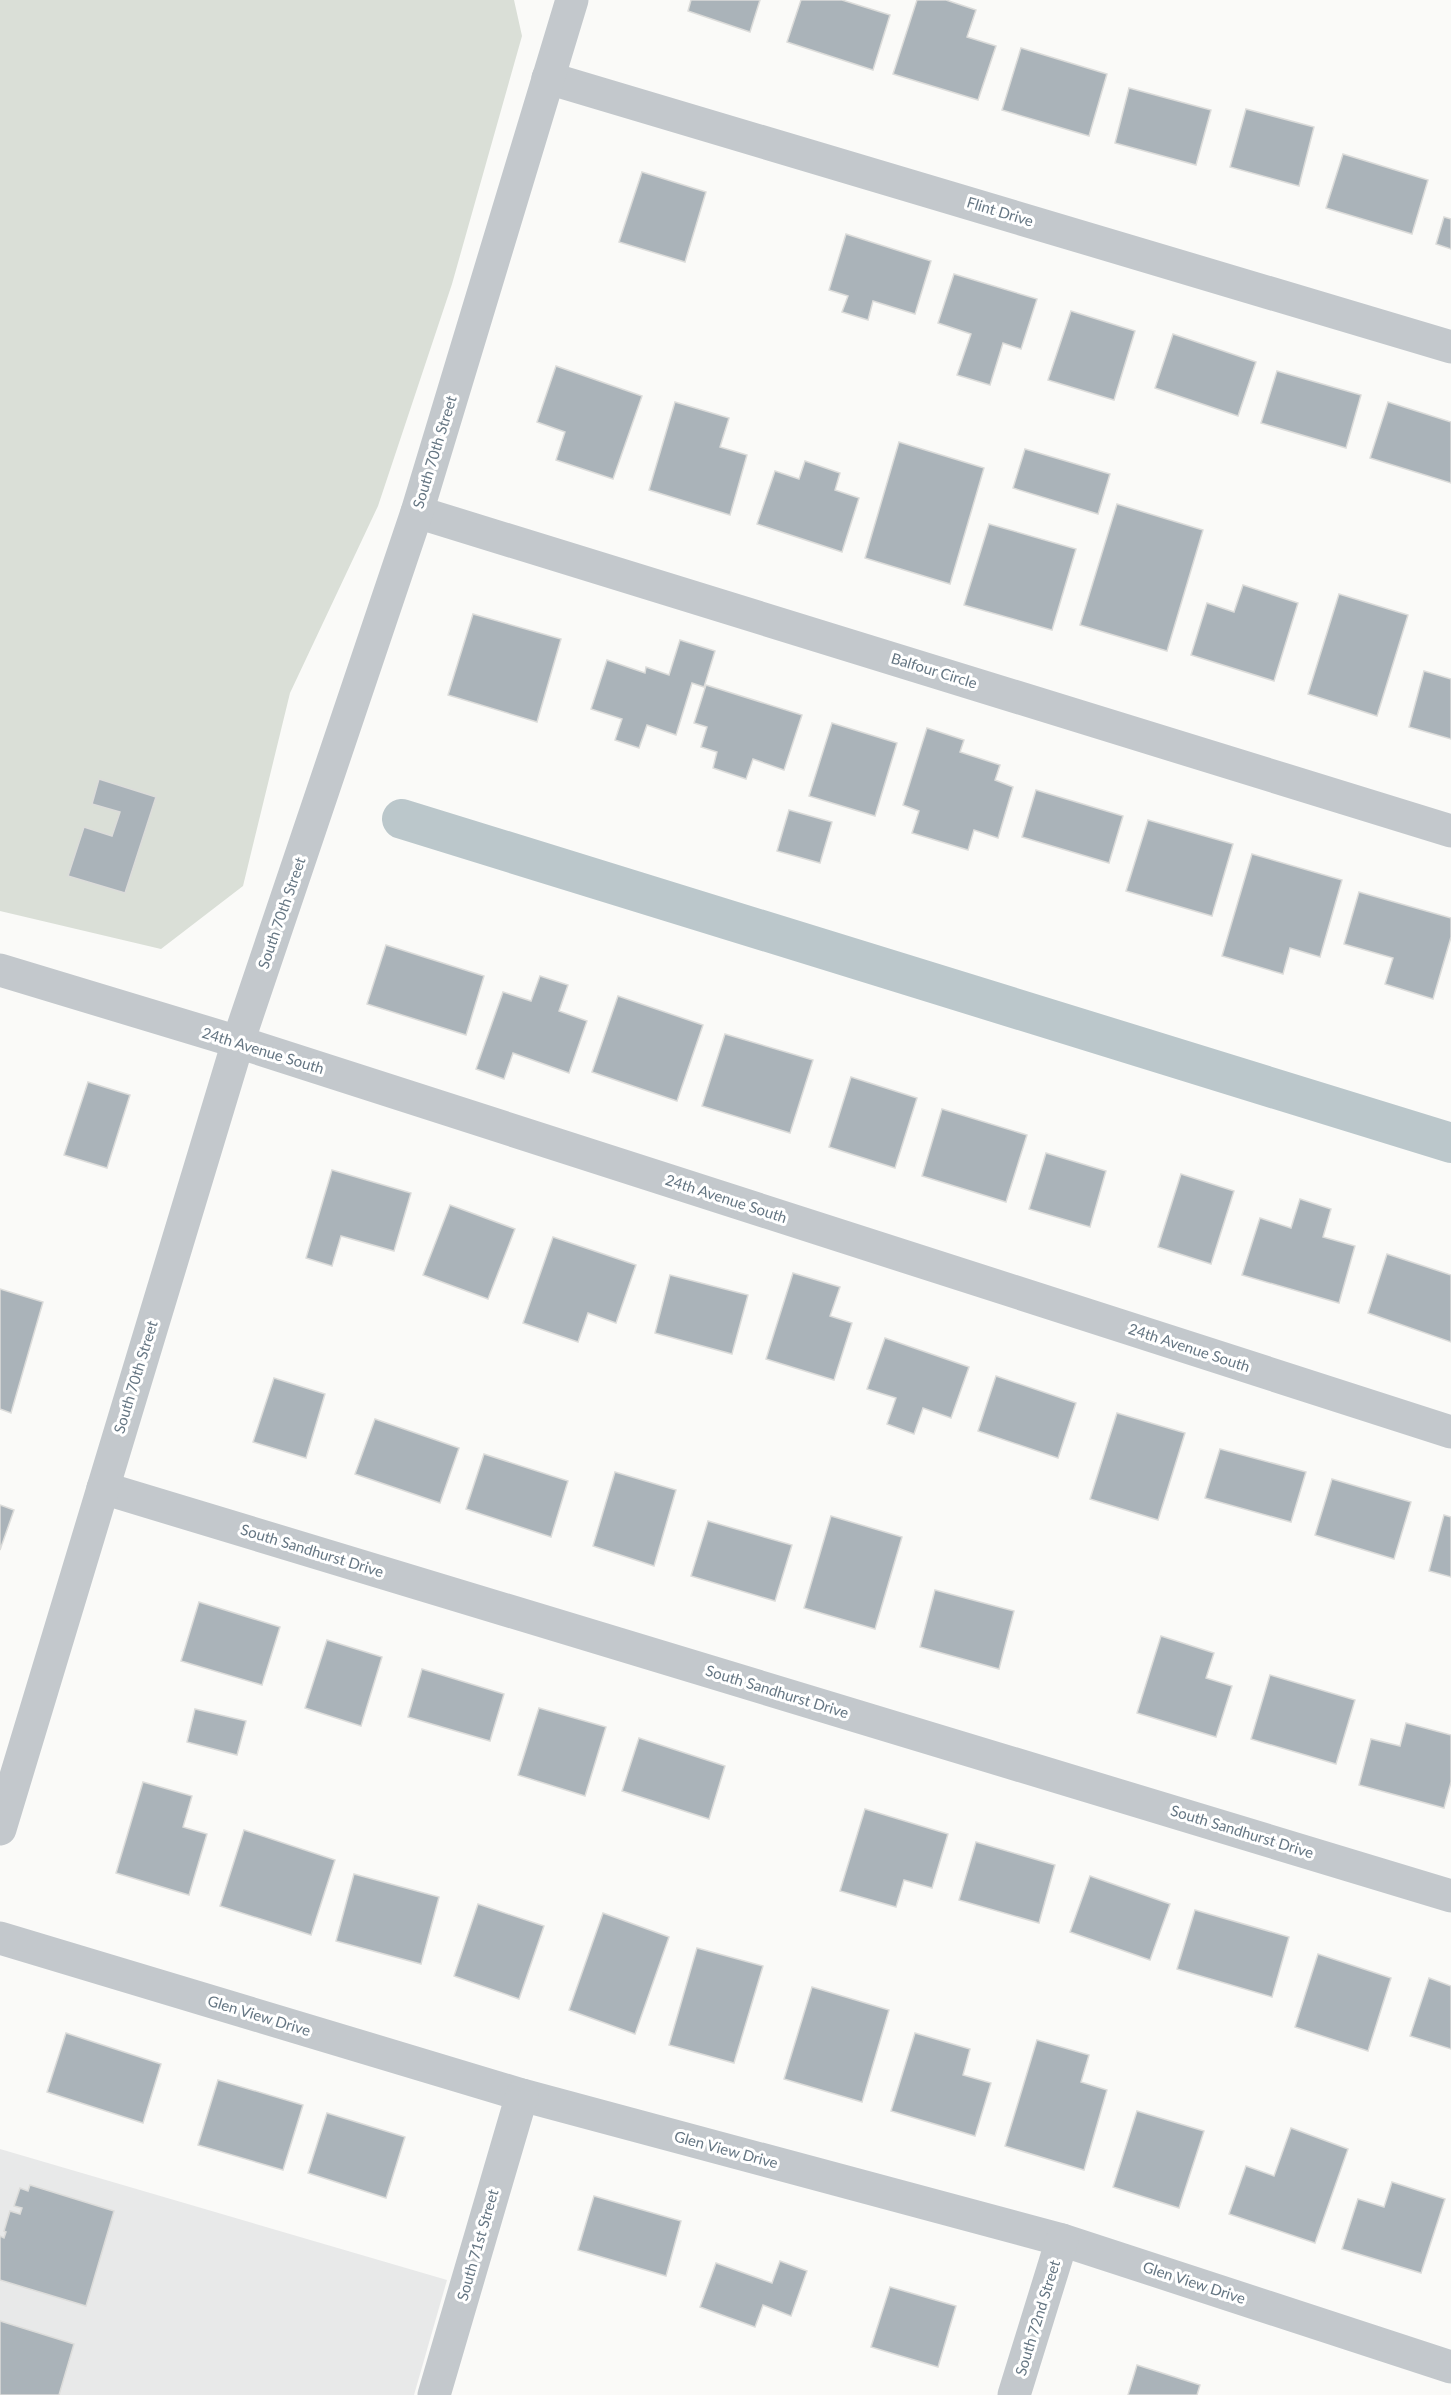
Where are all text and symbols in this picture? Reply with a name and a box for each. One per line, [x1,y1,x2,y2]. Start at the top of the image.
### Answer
street label: Flint Drive [965,192,1036,230]
street label: South 70th Street [408,393,460,510]
street label: Balfour Circle [889,648,979,692]
street label: South 70th Street [253,854,309,971]
street label: 24th Avenue South [200,1023,327,1077]
street label: 24th Avenue South [663,1170,789,1226]
street label: South 70th Street [109,1318,161,1435]
street label: 24th Avenue South [1126,1319,1252,1375]
street label: South Sandhurst Drive [239,1520,386,1580]
street label: South Sandhurst Drive [704,1661,851,1721]
street label: South Sandhurst Drive [1169,1801,1316,1861]
street label: Glen View Drive [206,1991,313,2039]
street label: Glen View Drive [672,2127,780,2172]
street label: South 71st Street [453,2186,502,2303]
street label: South 72nd Street [1011,2257,1063,2378]
street label: Glen View Drive [1141,2257,1248,2307]

